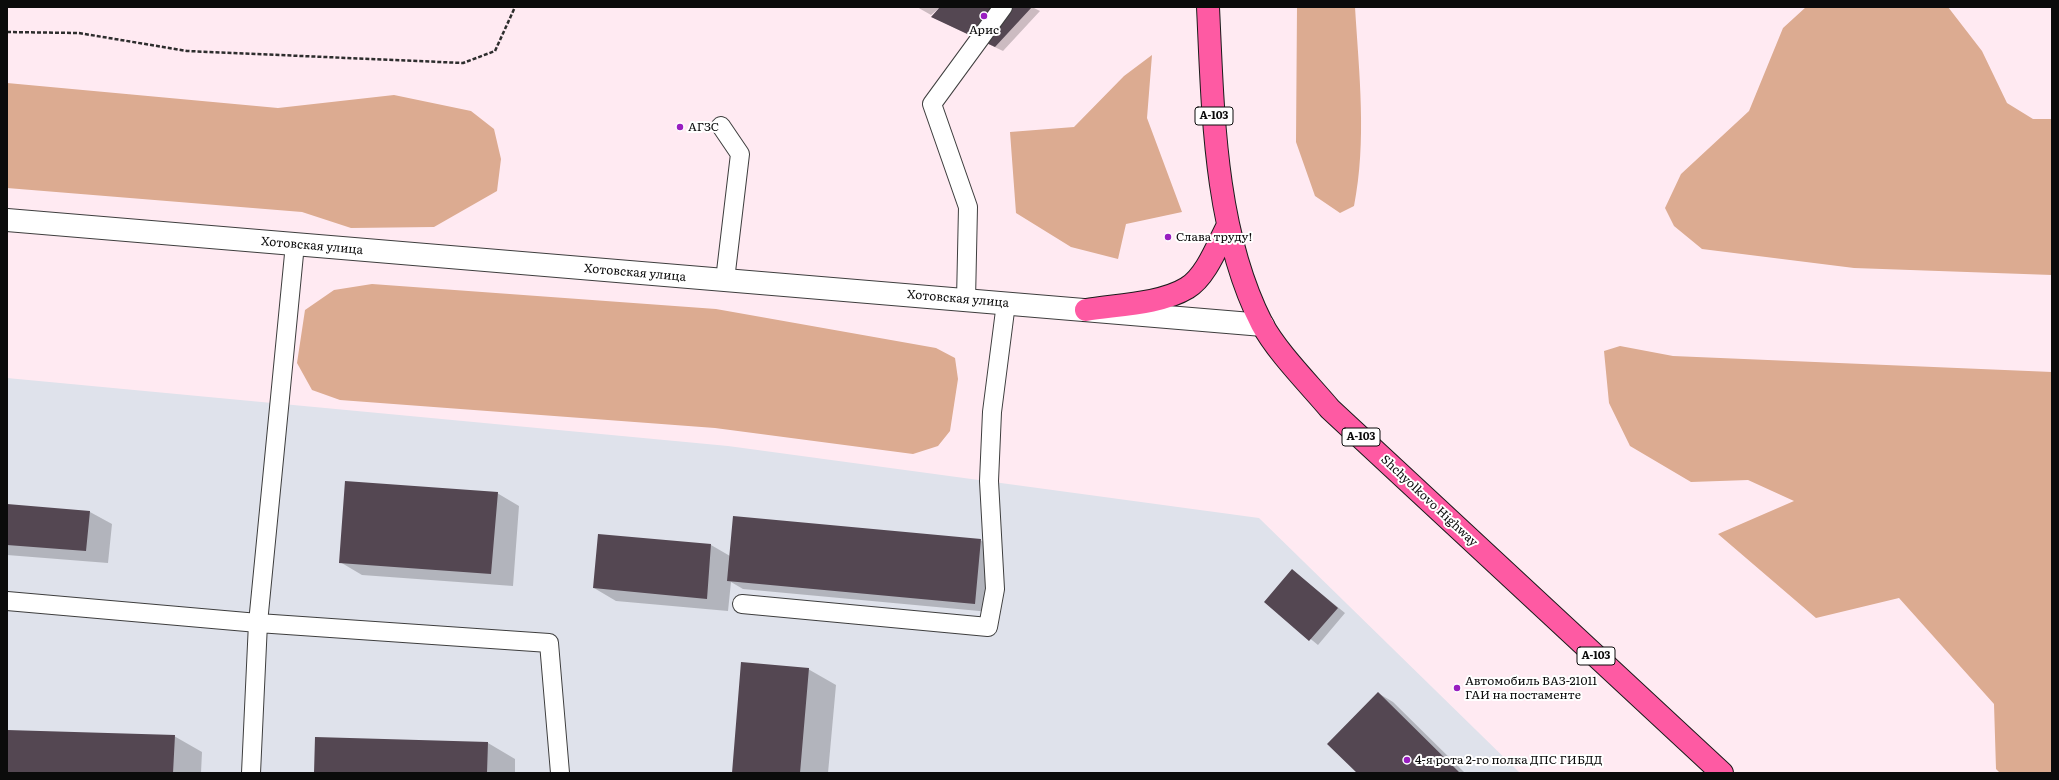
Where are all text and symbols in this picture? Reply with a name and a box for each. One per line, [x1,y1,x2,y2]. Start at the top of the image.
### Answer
marker: Арис [979,11,989,21]
place label: Арис [969,23,999,37]
road number: А-103 [1195,107,1233,125]
place label: АГЗС [688,120,719,134]
marker: АГЗС [675,122,685,132]
place label: Слава труду! [1176,230,1252,244]
marker: Слава труду! [1163,232,1173,242]
street label: Хотовская улица [260,234,364,258]
street label: Хотовская улица [583,261,687,285]
street label: Хотовская улица [906,287,1010,311]
road number: А-103 [1342,428,1380,446]
street label: Shchyolkovo Highway [1378,452,1480,550]
road number: А-103 [1577,647,1615,665]
place label: Автомобиль ВАЗ-21011 ГАИ на постаменте [1465,674,1597,702]
marker: Автомобиль ВАЗ-21011 ГАИ на постаменте [1452,683,1462,693]
place label: 4-я рота 2-го полка ДПС ГИБДД [1415,753,1602,767]
marker: 4-я рота 2-го полка ДПС ГИБДД [1402,755,1412,765]

